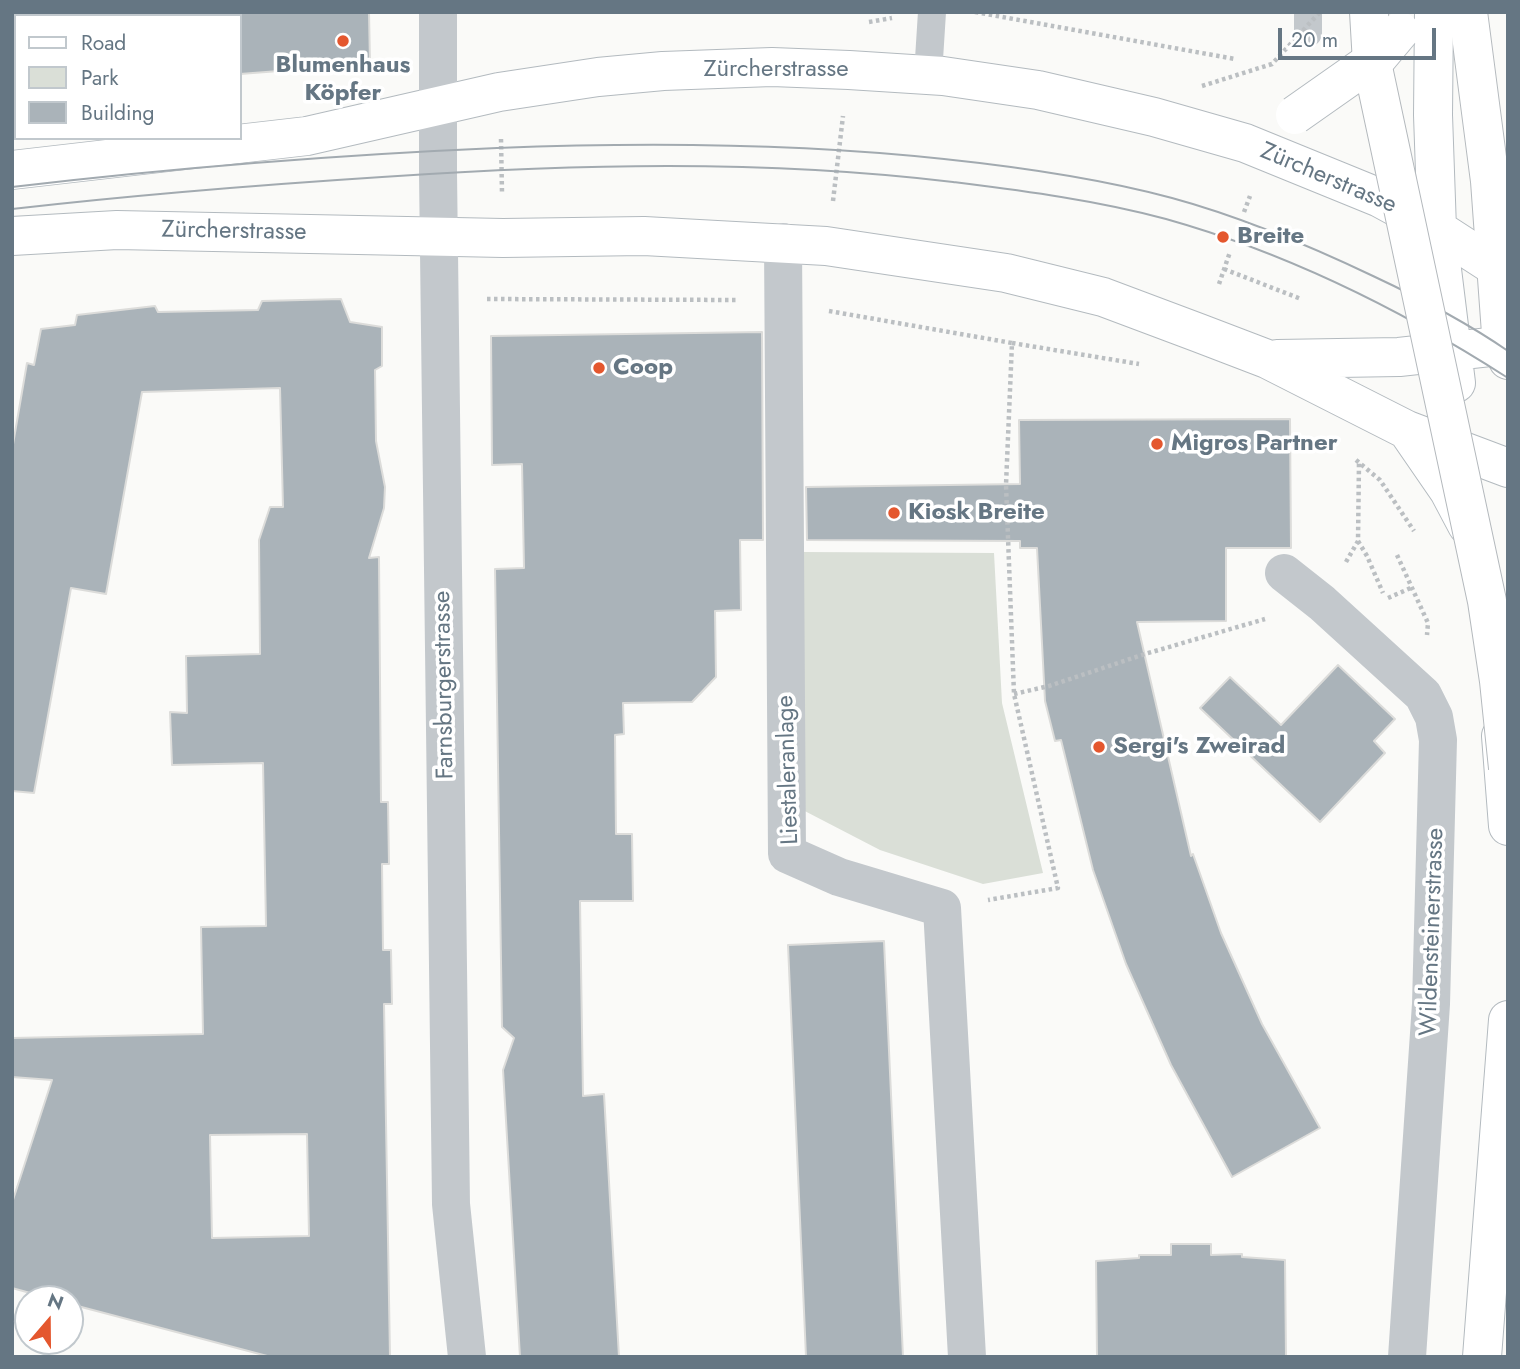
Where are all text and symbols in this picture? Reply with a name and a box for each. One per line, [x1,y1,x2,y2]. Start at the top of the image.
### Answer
legend [14,14,242,140]
scale bar [1282,14,1440,58]
text: 20 m [1291,25,1338,55]
text: Road [81,28,126,58]
marker: Blumenhaus Köpfer [335,33,351,49]
place label: Blumenhaus Köpfer [276,52,410,108]
street label: Zürcherstrasse [703,56,849,84]
text: Park [81,63,118,93]
text: Building [81,98,154,128]
street label: Zürcherstrasse [1256,137,1400,221]
street label: Zürcherstrasse [161,216,307,248]
place label: Breite [1237,223,1304,251]
marker: Breite [1215,229,1231,245]
place label: Coop [613,354,673,382]
marker: Coop [591,360,607,376]
place label: Migros Partner [1171,430,1338,458]
marker: Migros Partner [1149,436,1165,452]
place label: Kiosk Breite [908,499,1045,527]
marker: Kiosk Breite [886,505,902,521]
street label: Farnsburgerstrasse [429,590,461,780]
street label: Liestaleranlage [772,695,806,845]
place label: Sergi's Zweirad [1113,733,1285,761]
marker: Sergi's Zweirad [1091,739,1107,755]
street label: Wildensteinerstrasse [1415,827,1451,1037]
north arrow [14,1285,84,1355]
text: N [44,1286,67,1317]

